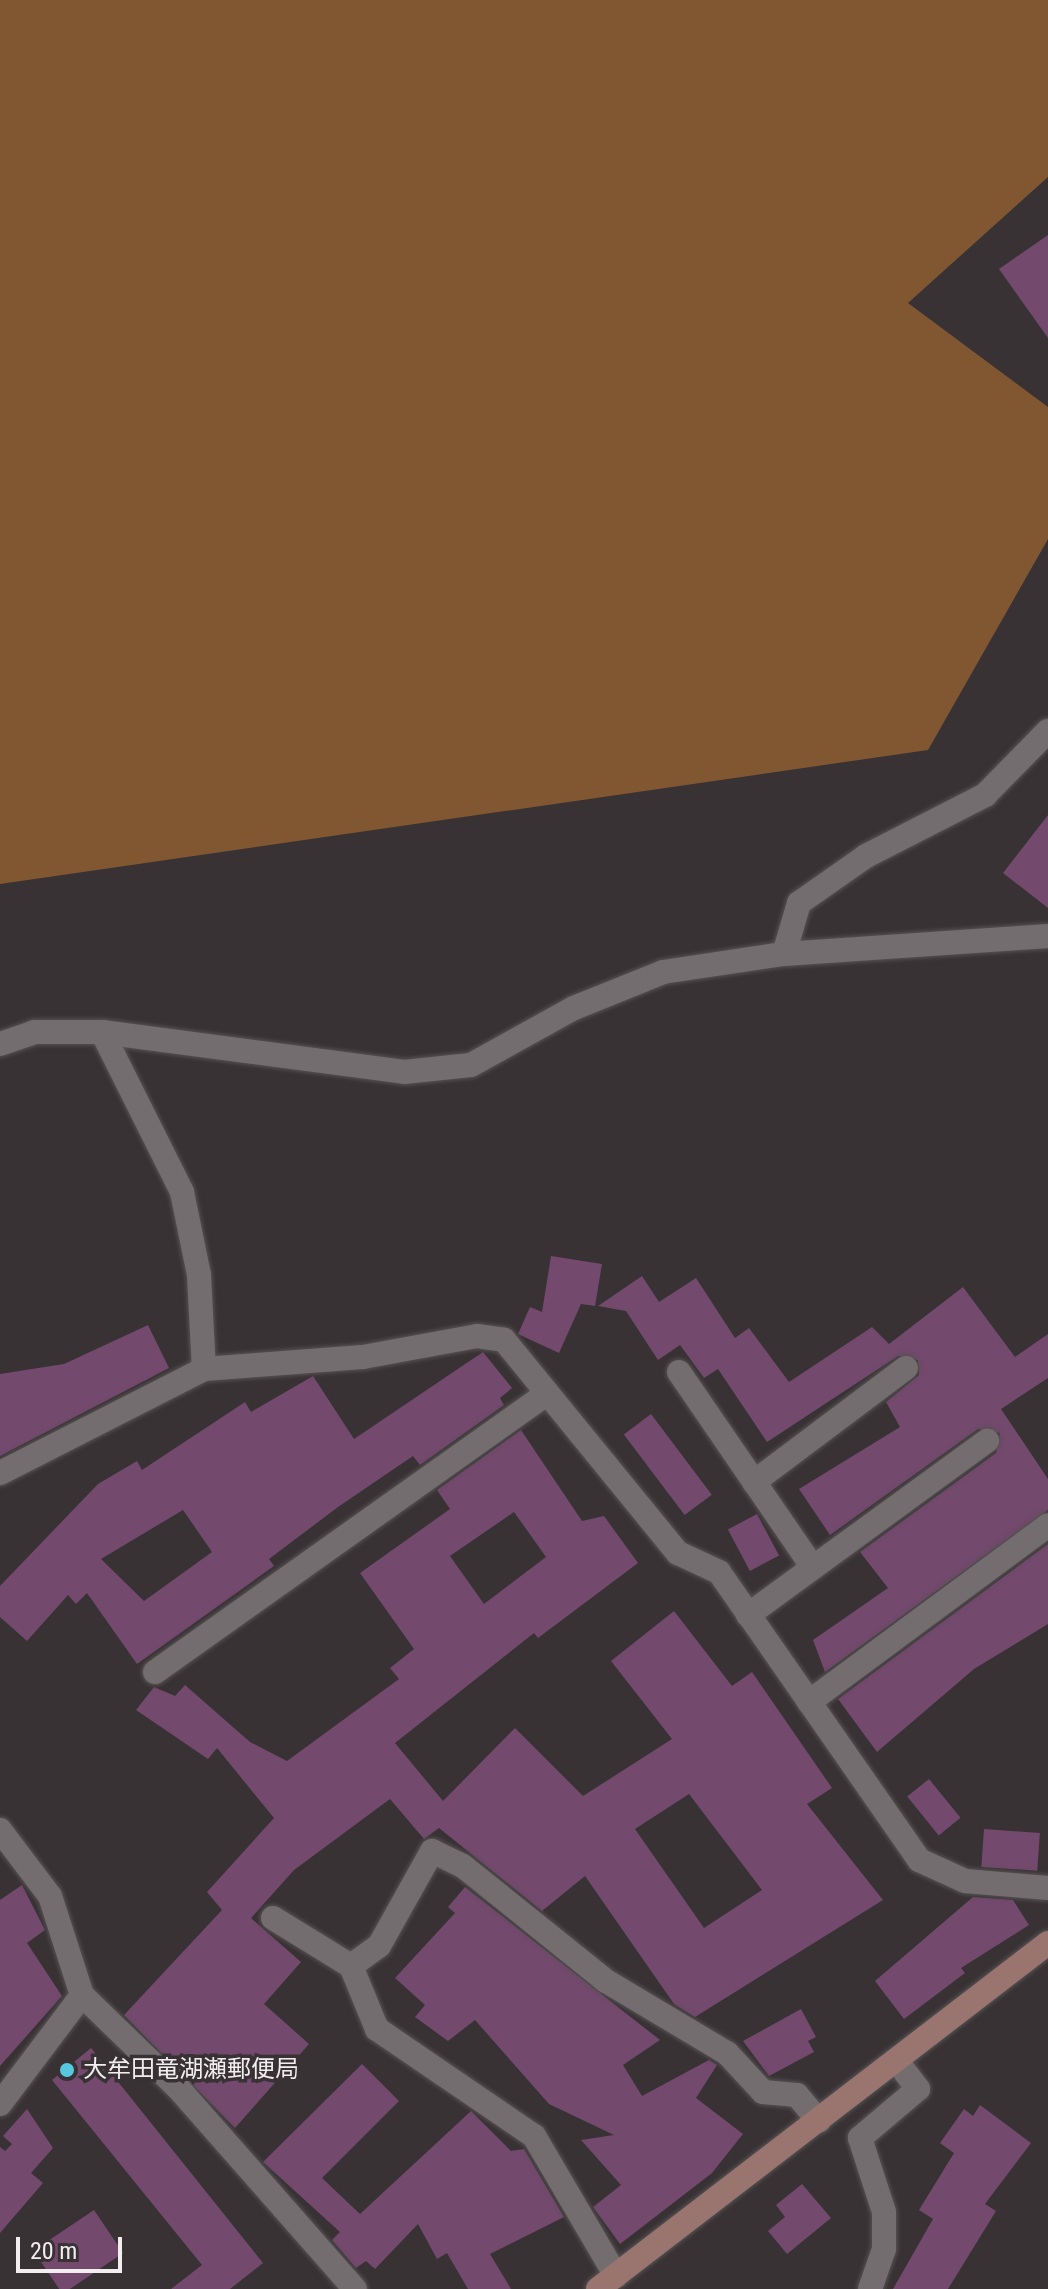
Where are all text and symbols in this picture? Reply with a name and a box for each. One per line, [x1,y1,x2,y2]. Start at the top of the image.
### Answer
place label: 大牟田竜湖瀬郵便局 [83,2056,299,2084]
marker: 大牟田竜湖瀬郵便局 [58,2061,76,2079]
scale bar [20,2221,126,2271]
text: 20 m [30,2237,77,2265]

